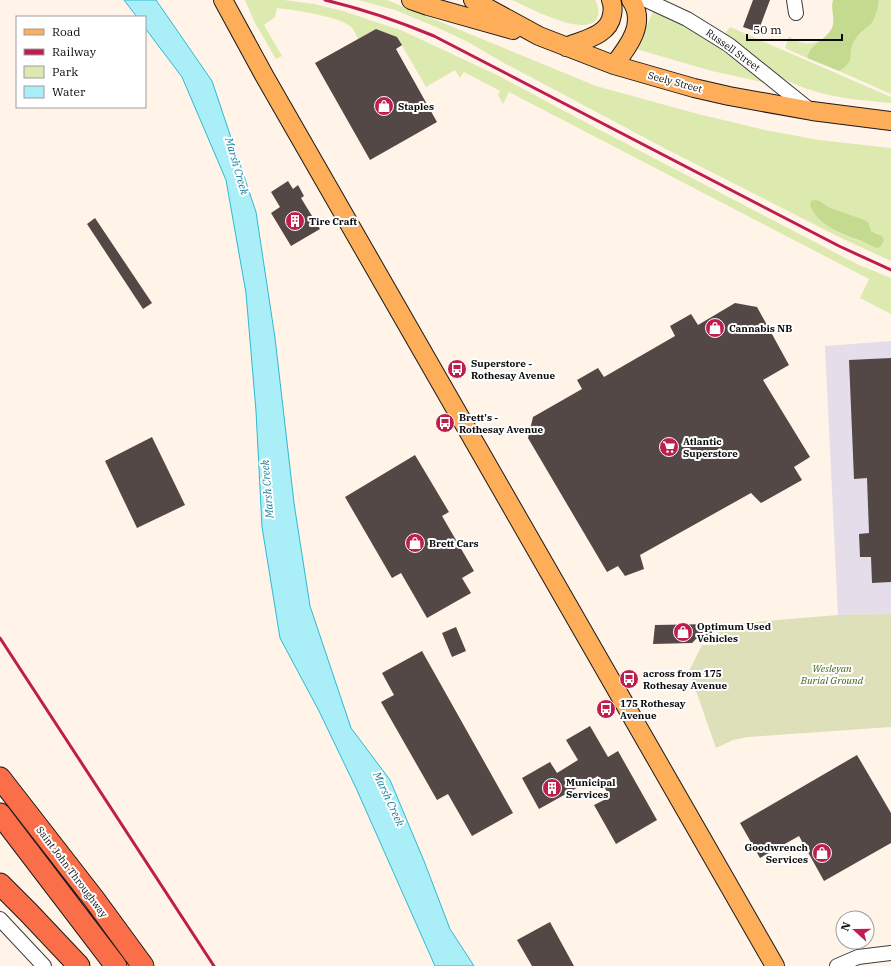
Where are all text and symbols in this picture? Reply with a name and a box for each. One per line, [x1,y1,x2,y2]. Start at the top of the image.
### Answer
legend [16,16,146,108]
scale bar [747,16,842,42]
text: 50 m [753,22,782,37]
text: Road [52,24,81,39]
street label: Russell Street [703,26,763,74]
text: Railway [52,44,97,59]
text: Park [52,64,78,79]
street label: Seely Street [647,69,704,96]
text: Water [52,84,86,99]
shop icon: Staples [373,95,395,117]
place label: Staples [398,100,434,113]
water label: Marsh Creek [222,135,252,196]
building icon: Tire Craft [284,210,306,232]
place label: Tire Craft [309,215,357,228]
shop icon: Cannabis NB [704,317,726,339]
place label: Cannabis NB [729,322,792,335]
place label: Superstore - Rothesay Avenue [471,357,555,382]
bus stop icon: Superstore - Rothesay Avenue [446,358,468,380]
place label: Brett's - Rothesay Avenue [459,411,543,436]
bus stop icon: Brett's - Rothesay Avenue [434,412,456,434]
place label: Atlantic Superstore [683,435,738,460]
supermarket icon: Atlantic Superstore [658,436,680,458]
water label: Marsh Creek [257,459,277,520]
shop icon: Brett Cars [404,532,426,554]
place label: Brett Cars [429,537,479,550]
place label: Optimum Used Vehicles [697,620,772,645]
shop icon: Optimum Used Vehicles [672,621,694,643]
park label: Wesleyan Burial Ground [800,662,864,687]
place label: across from 175 Rothesay Avenue [643,667,727,692]
bus stop icon: across from 175 Rothesay Avenue [618,668,640,690]
place label: 175 Rothesay Avenue [620,697,686,722]
bus stop icon: 175 Rothesay Avenue [595,698,617,720]
water label: Marsh Creek [370,768,408,829]
place label: Municipal Services [566,776,616,801]
building icon: Municipal Services [541,777,563,799]
street label: Saint John Throughway [33,824,111,921]
place label: Goodwrench Services [744,841,808,866]
shop icon: Goodwrench Services [811,842,833,864]
north arrow [835,910,875,950]
text: N [838,920,854,933]

